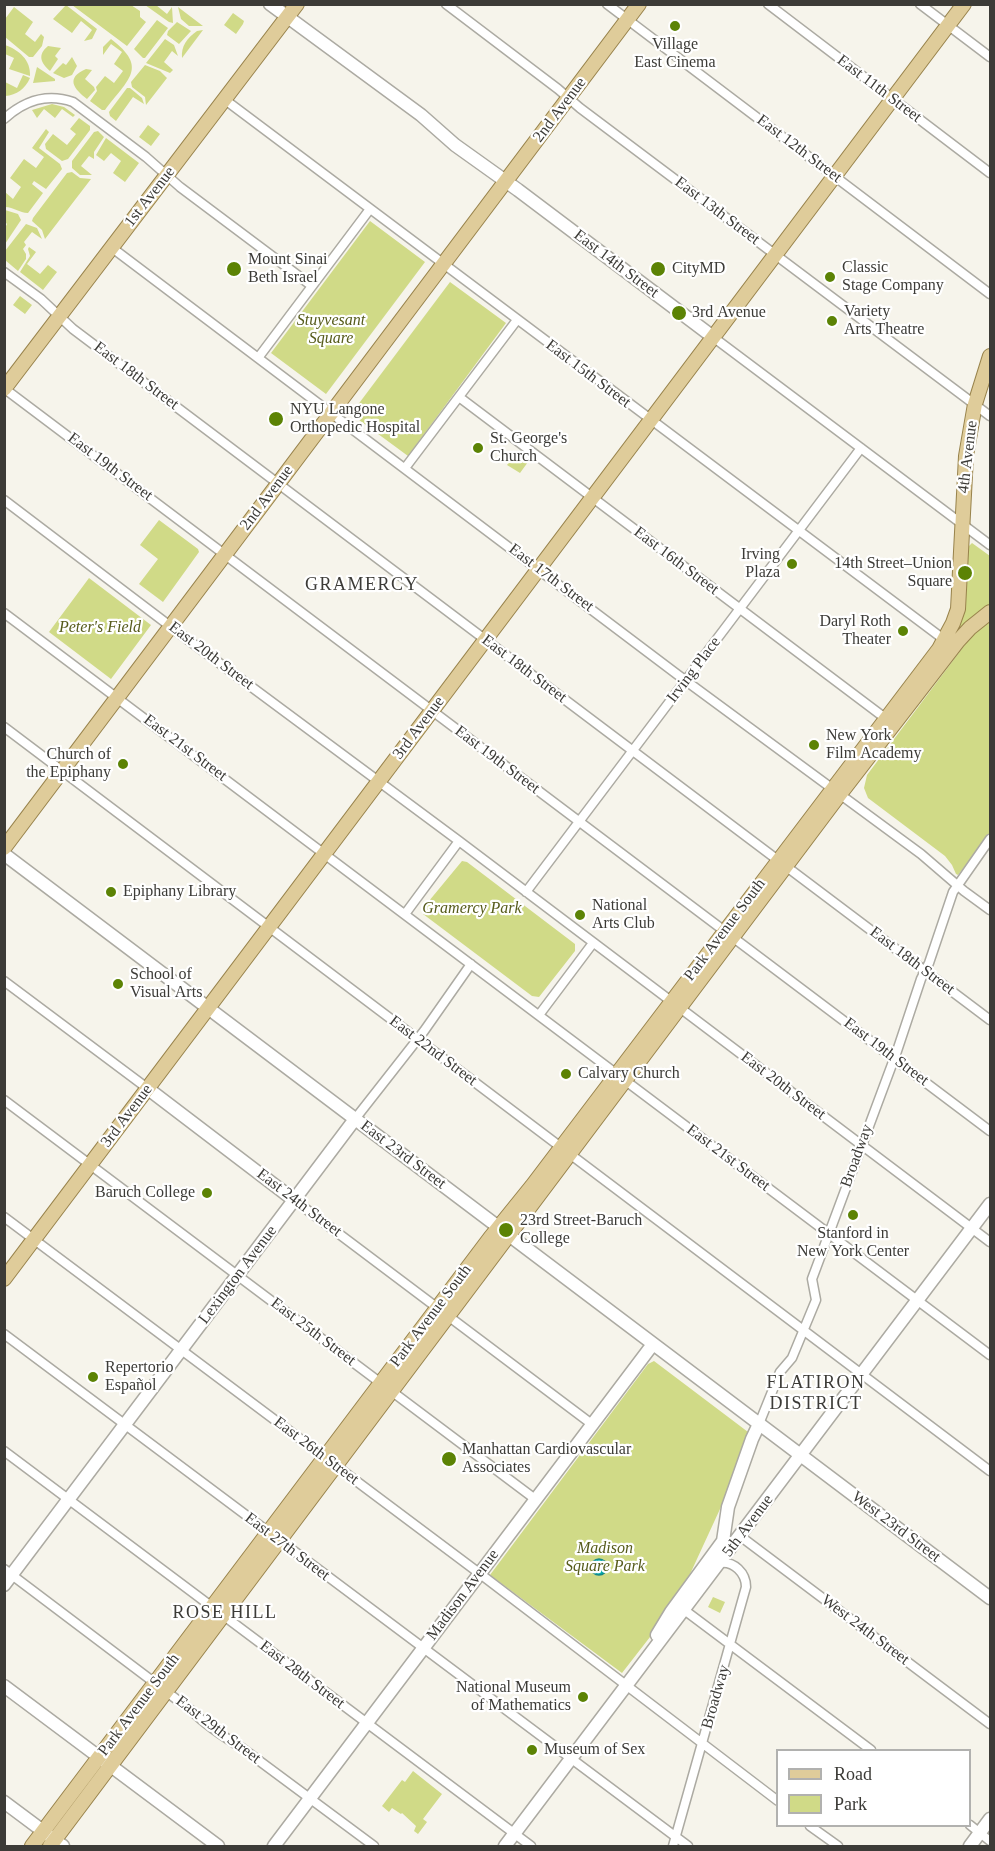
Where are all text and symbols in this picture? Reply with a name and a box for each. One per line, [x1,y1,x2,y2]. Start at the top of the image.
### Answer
marker: Village East Cinema [668,19,682,33]
place label: Village East Cinema [629,35,721,73]
street label: East 11th Street [827,46,931,132]
street label: 2nd Avenue [526,69,594,151]
street label: East 12th Street [747,106,851,192]
street label: 1st Avenue [118,159,182,235]
street label: East 13th Street [665,168,769,254]
street label: East 14th Street [564,221,668,307]
place label: Mount Sinai Beth Israel [248,250,337,288]
place label: Classic Stage Company [842,258,958,296]
place label: CityMD [672,259,725,279]
marker: Mount Sinai Beth Israel [225,260,243,278]
marker: CityMD [649,260,667,278]
marker: Classic Stage Company [823,270,837,284]
place label: Variety Arts Theatre [844,302,934,340]
place label: 3rd Avenue [692,303,775,323]
marker: 3rd Avenue [670,304,688,322]
park label: Stuyvesant Square [290,311,372,349]
marker: Variety Arts Theatre [825,314,839,328]
street label: East 15th Street [536,331,640,417]
street label: East 18th Street [84,333,188,419]
place label: NYU Langone Orthopedic Hospital [290,400,441,438]
marker: NYU Langone Orthopedic Hospital [267,410,285,428]
street label: 4th Avenue [953,415,983,499]
street label: East 19th Street [58,424,162,510]
place label: St. George's Church [490,429,578,467]
marker: St. George's Church [471,441,485,455]
street label: 2nd Avenue [233,457,301,539]
street label: East 16th Street [624,518,728,604]
street label: East 17th Street [499,535,603,621]
place label: Irving Plaza [737,545,780,583]
place label: 14th Street–Union Square [817,554,952,592]
marker: Irving Plaza [785,557,799,571]
marker: 14th Street–Union Square [956,564,974,582]
district label: GRAMERCY [310,574,414,596]
place label: Daryl Roth Theater [813,612,891,650]
street label: East 20th Street [159,613,263,699]
park label: Peter's Field [55,618,145,638]
marker: Daryl Roth Theater [896,624,910,638]
street label: East 18th Street [472,626,576,712]
street label: Irving Place [660,630,728,710]
street label: 3rd Avenue [386,689,452,767]
street label: East 21st Street [134,706,236,790]
street label: East 19th Street [445,717,549,803]
place label: New York Film Academy [826,726,931,764]
marker: New York Film Academy [807,738,821,752]
place label: Church of the Epiphany [12,745,111,783]
marker: Church of the Epiphany [116,757,130,771]
street label: Park Avenue South [675,868,775,992]
place label: Epiphany Library [123,882,250,902]
marker: Epiphany Library [104,885,118,899]
place label: National Arts Club [592,896,659,934]
park label: Gramercy Park [418,899,526,919]
marker: National Arts Club [573,908,587,922]
street label: East 18th Street [860,918,964,1004]
place label: School of Visual Arts [130,965,207,1003]
marker: School of Visual Arts [111,977,125,991]
street label: East 22nd Street [379,1007,487,1095]
street label: East 19th Street [834,1009,938,1095]
street label: East 20th Street [731,1043,835,1129]
place label: Calvary Church [578,1064,691,1084]
marker: Calvary Church [559,1067,573,1081]
street label: 3rd Avenue [94,1077,160,1155]
street label: East 23rd Street [351,1112,455,1198]
street label: East 21st Street [677,1116,779,1200]
street label: Broadway [835,1118,879,1194]
street label: East 24th Street [247,1160,351,1246]
place label: Baruch College [83,1183,195,1203]
marker: Baruch College [200,1186,214,1200]
marker: Stanford in New York Center [846,1208,860,1222]
place label: 23rd Street-Baruch College [520,1211,660,1249]
street label: Lexington Avenue [191,1216,285,1334]
marker: 23rd Street-Baruch College [497,1221,515,1239]
place label: Stanford in New York Center [792,1224,914,1262]
street label: Park Avenue South [381,1254,481,1378]
street label: East 25th Street [261,1289,365,1375]
place label: Repertorio Español [105,1358,185,1396]
marker: Repertorio Español [86,1370,100,1384]
district label: FLATIRON DISTRICT [768,1372,864,1414]
street label: East 26th Street [264,1408,368,1494]
place label: Manhattan Cardiovascular Associates [462,1440,657,1478]
marker: Manhattan Cardiovascular Associates [440,1450,458,1468]
street label: West 23rd Street [842,1483,950,1571]
street label: 5th Avenue [715,1487,781,1565]
street label: East 27th Street [235,1504,339,1590]
park label: Madison Square Park [560,1539,650,1577]
street label: Madison Avenue [419,1541,507,1649]
street label: West 24th Street [811,1586,919,1674]
district label: ROSE HILL [174,1602,276,1624]
street label: East 28th Street [250,1632,354,1718]
street label: Park Avenue South [89,1643,189,1767]
street label: Broadway [696,1658,736,1736]
place label: National Museum of Mathematics [440,1678,571,1716]
street label: East 29th Street [166,1687,270,1773]
marker: National Museum of Mathematics [576,1690,590,1704]
place label: Museum of Sex [544,1740,656,1760]
marker: Museum of Sex [525,1743,539,1757]
legend [776,1749,971,1827]
text: Road [834,1764,872,1784]
text: Park [834,1794,867,1814]

